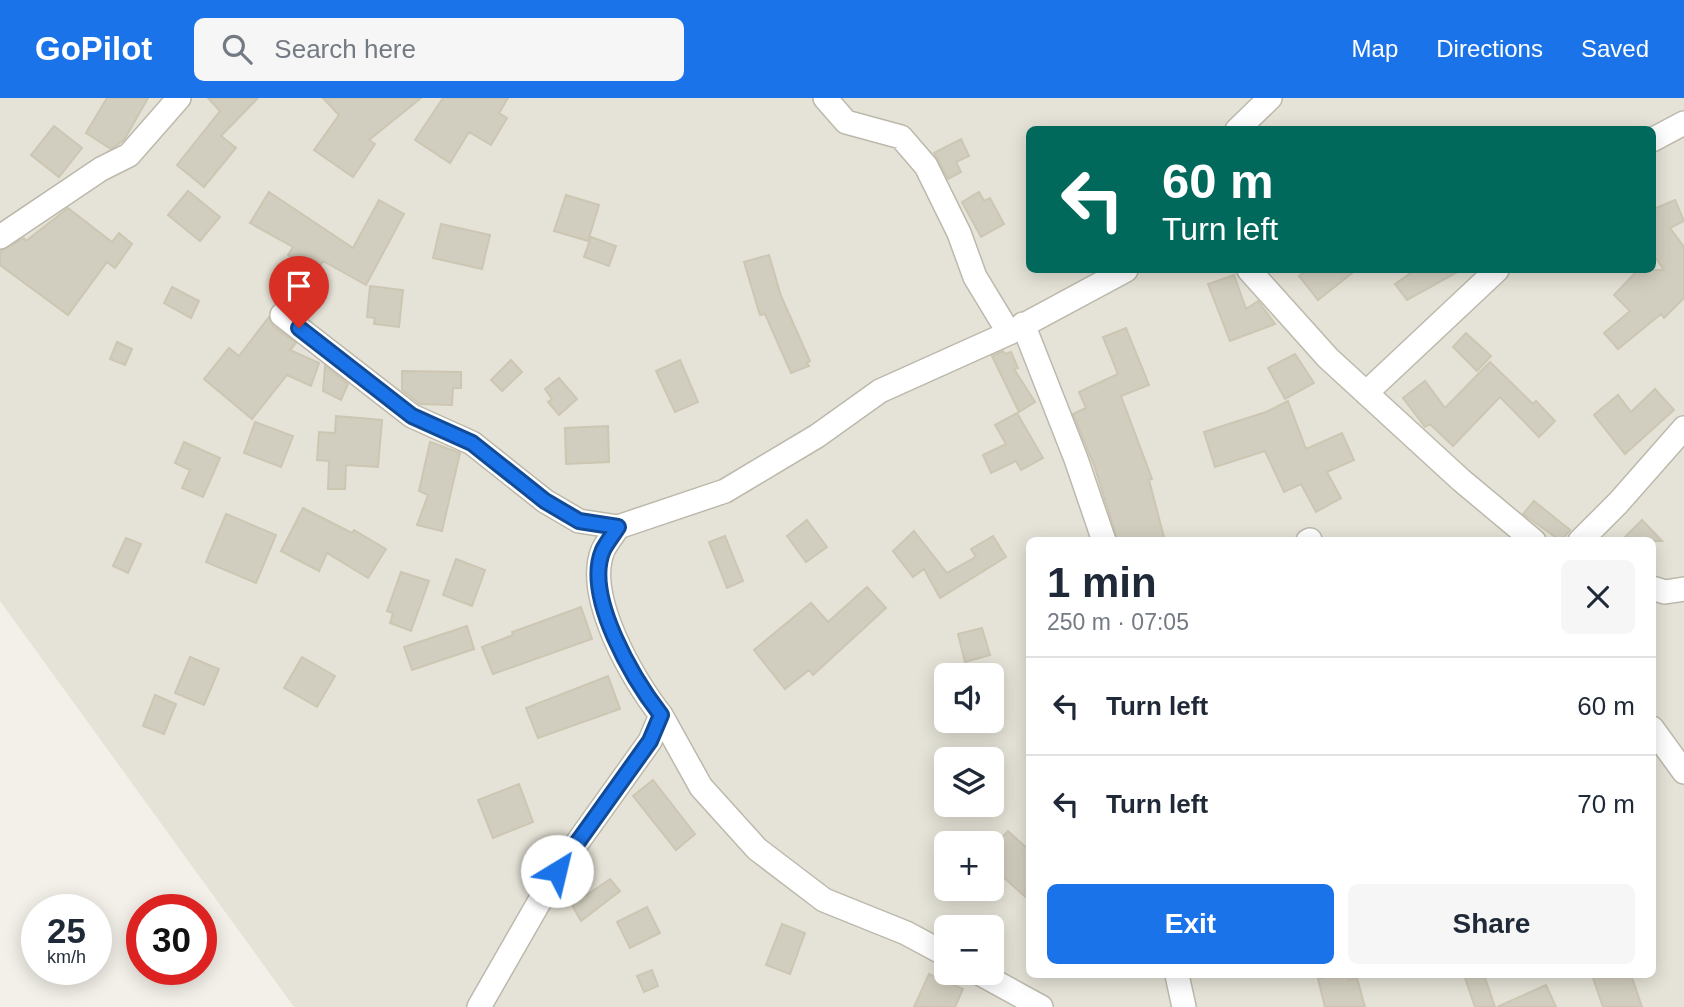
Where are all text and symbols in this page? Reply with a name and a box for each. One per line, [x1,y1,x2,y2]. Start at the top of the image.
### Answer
search box [194,18,684,81]
text: GoPilot [35,30,152,67]
icon: search [218,30,256,68]
text: Search here [274,34,416,64]
text: Map [1352,35,1398,62]
text: Directions [1436,35,1543,62]
text: Saved [1581,35,1649,62]
icon: left [1047,154,1138,245]
text: 60 m [1162,154,1274,208]
text: Turn left [1162,211,1278,247]
pin [269,256,329,328]
icon: arrive [280,267,318,305]
text: 1 min [1047,559,1157,606]
button: close [1561,560,1635,634]
text: 250 m · 07:05 [1047,609,1189,635]
map controls [934,663,1004,985]
button: sound [934,663,1004,733]
icon: left [1047,687,1085,725]
text: Turn left [1106,691,1208,721]
text: 60 m [1577,691,1635,721]
button: layers [934,747,1004,817]
icon: left [1047,785,1085,823]
text: Turn left [1106,789,1208,819]
text: 70 m [1577,789,1635,819]
button: + [934,831,1004,901]
position arrow [520,834,594,908]
button: Exit [1047,884,1334,964]
button: Share [1348,884,1635,964]
speed limit sign: 30 [126,894,217,985]
text: 25 [47,911,86,950]
button: − [934,915,1004,985]
text: km/h [47,947,86,967]

